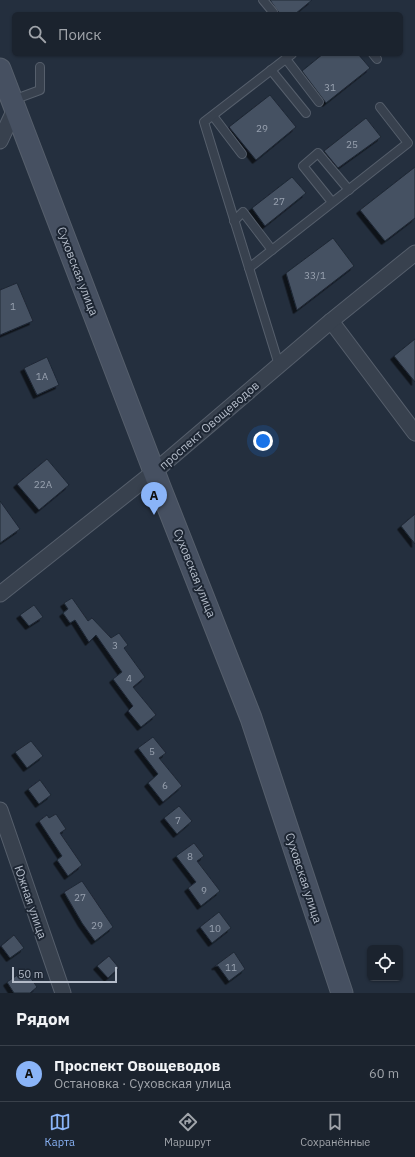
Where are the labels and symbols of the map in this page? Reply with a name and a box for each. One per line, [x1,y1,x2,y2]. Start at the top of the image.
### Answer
house number: 31 [324,81,336,94]
house number: 29 [256,122,268,135]
house number: 25 [346,138,358,151]
house number: 27 [273,195,285,208]
street label: Суховская улица [54,224,102,318]
house number: 33/1 [304,269,326,282]
house number: 1 [10,300,16,313]
house number: 1А [36,370,49,383]
street label: проспект Овощеводов [156,378,262,472]
your location [253,431,273,451]
house number: 22А [34,478,53,491]
pin: A [141,482,167,515]
street label: Суховская улица [170,527,220,620]
house number: 3 [112,639,118,652]
house number: 4 [126,672,132,685]
house number: 5 [149,745,155,758]
house number: 6 [162,779,168,792]
house number: 7 [175,814,181,827]
street label: Суховская улица [282,831,326,926]
house number: 8 [187,850,193,863]
street label: Южная улица [11,863,51,941]
house number: 9 [201,884,207,897]
house number: 27 [74,891,86,904]
house number: 29 [91,919,103,932]
house number: 10 [209,922,221,935]
house number: 11 [225,961,237,974]
scale bar [12,965,117,984]

